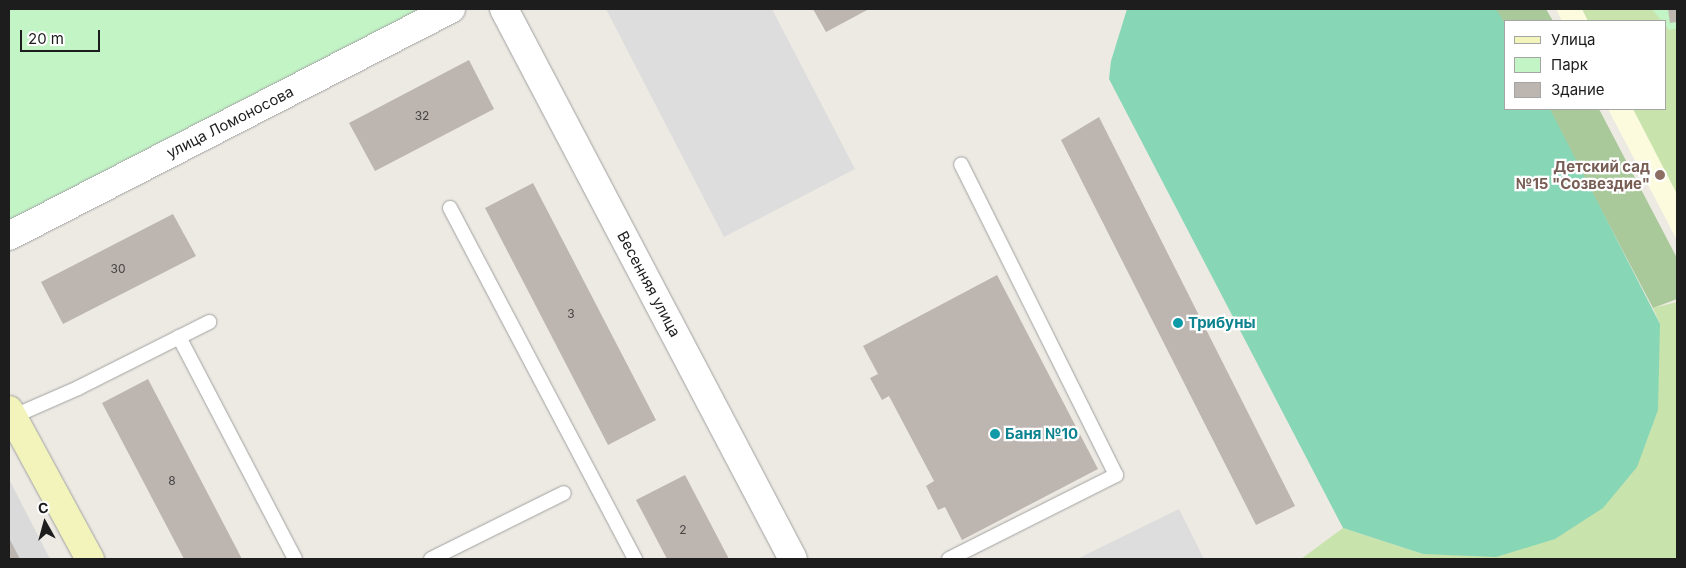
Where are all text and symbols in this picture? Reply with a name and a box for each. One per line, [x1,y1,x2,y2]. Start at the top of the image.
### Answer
scale bar [22,20,102,52]
legend [1504,20,1666,110]
text: 20 m [28,29,64,48]
text: Улица [1551,30,1595,49]
text: Парк [1551,55,1588,74]
text: Здание [1551,80,1605,99]
street label: улица Ломоносова [164,82,296,162]
house number: 32 [415,109,429,123]
place label: Детский сад №15 "Созвездие" [1516,157,1650,192]
marker: Детский сад №15 "Созвездие" [1654,169,1666,181]
street label: Весенняя улица [614,228,684,340]
house number: 30 [111,262,125,276]
house number: 3 [567,307,575,321]
place label: Трибуны [1188,314,1256,332]
marker: Трибуны [1172,317,1184,329]
place label: Баня №10 [1005,425,1078,443]
marker: Баня №10 [989,428,1001,440]
house number: 8 [168,474,176,488]
north arrow [20,498,70,548]
text: С [37,499,49,517]
house number: 2 [679,523,687,537]

